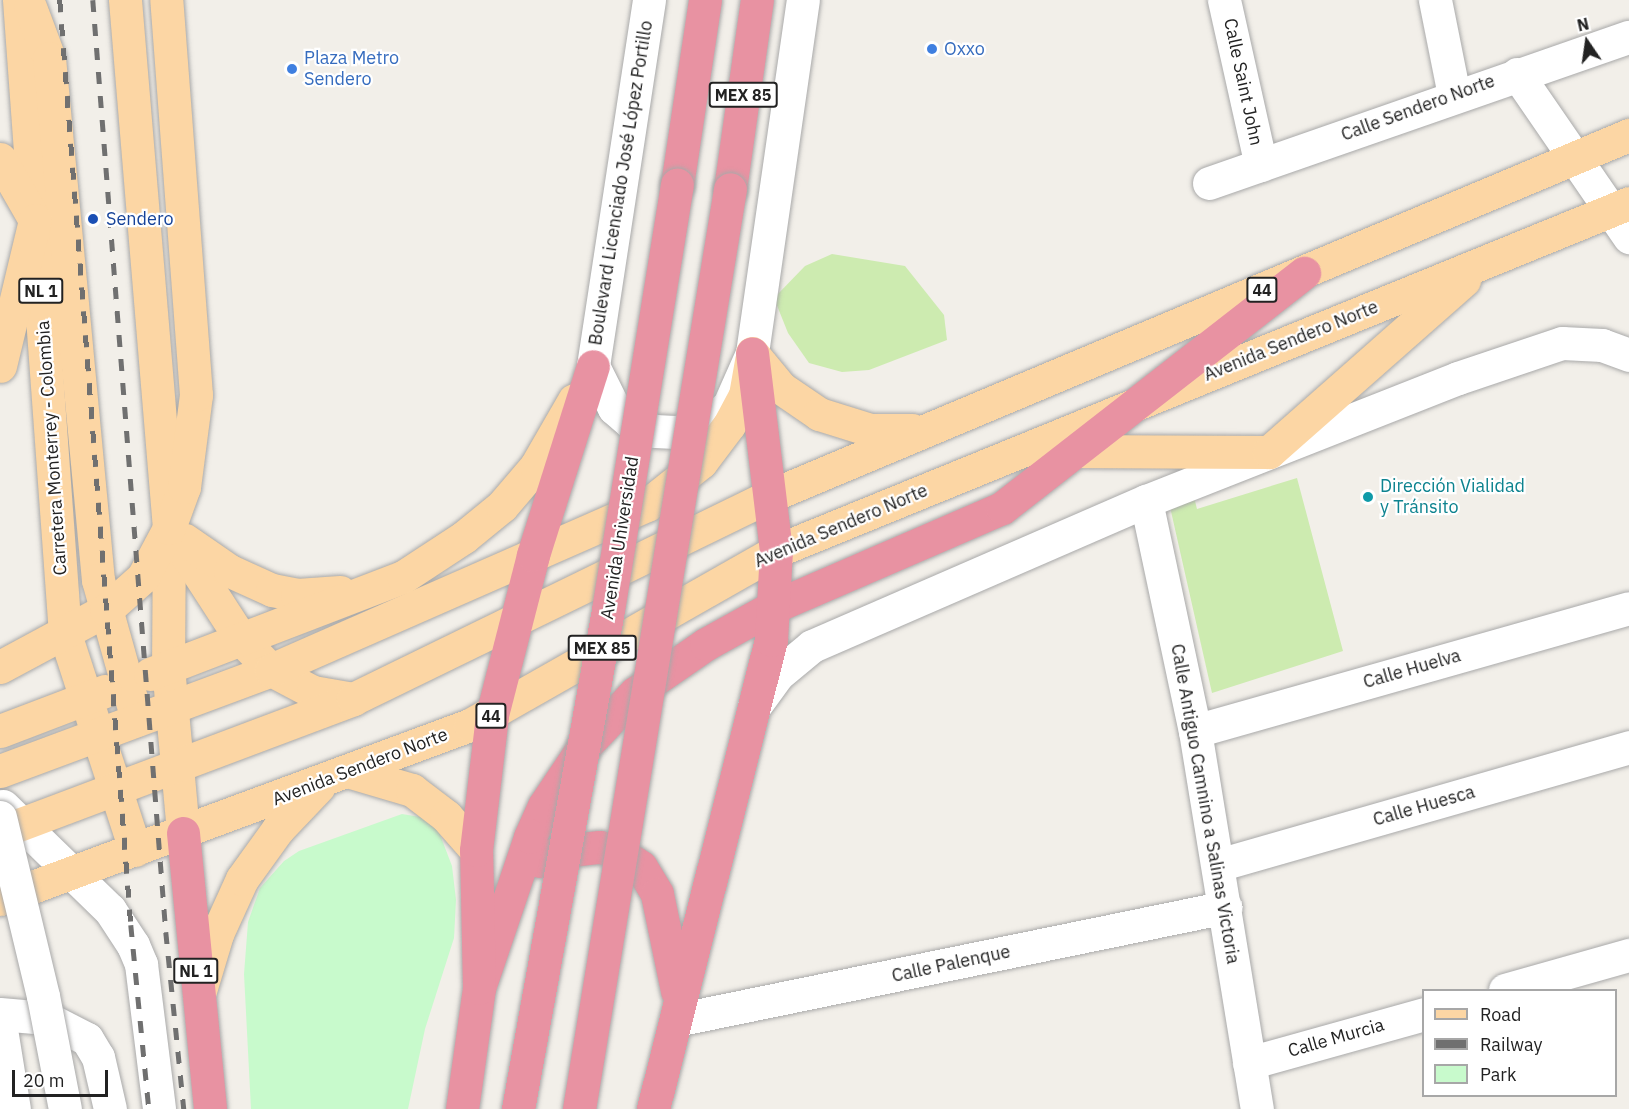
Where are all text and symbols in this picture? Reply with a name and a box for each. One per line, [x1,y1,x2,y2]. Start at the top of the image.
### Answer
north arrow [1557,12,1617,72]
text: N [1575,13,1591,36]
street label: Calle Saint John [1219,16,1267,148]
street label: Boulevard Licenciado José López Portillo [585,19,657,347]
place label: Oxxo [944,38,985,60]
marker: Oxxo [925,42,939,56]
place label: Plaza Metro Sendero [304,48,399,90]
marker: Plaza Metro Sendero [285,62,299,76]
street label: Calle Sendero Norte [1338,70,1498,146]
road number: MEX 85 [708,82,777,108]
place label: Sendero [106,208,173,230]
marker: Sendero [84,210,102,228]
road number: 44 [1246,277,1278,303]
road number: NL 1 [17,278,65,304]
street label: Avenida Sendero Norte [1201,296,1381,386]
street label: Carretera Monterrey - Colombia [32,320,72,576]
street label: Avenida Universidad [596,455,644,621]
place label: Dirección Vialidad y Tránsito [1380,476,1525,518]
street label: Avenida Sendero Norte [751,480,931,572]
marker: Dirección Vialidad y Tránsito [1361,490,1375,504]
road number: MEX 85 [568,635,636,661]
street label: Calle Antiguo Camnino a Salinas Victoria [1166,642,1244,966]
street label: Calle Huelva [1361,645,1463,693]
road number: 44 [474,703,508,729]
street label: Avenida Sendero Norte [269,724,451,810]
street label: Calle Huesca [1371,781,1477,831]
street label: Calle Palenque [890,941,1012,987]
road number: NL 1 [172,958,220,984]
legend [1422,989,1617,1097]
text: Road [1480,1003,1521,1026]
street label: Calle Murcia [1285,1014,1387,1062]
text: Railway [1480,1033,1542,1056]
scale bar [15,1058,111,1096]
text: Park [1480,1063,1516,1086]
text: 20 m [23,1069,65,1092]

